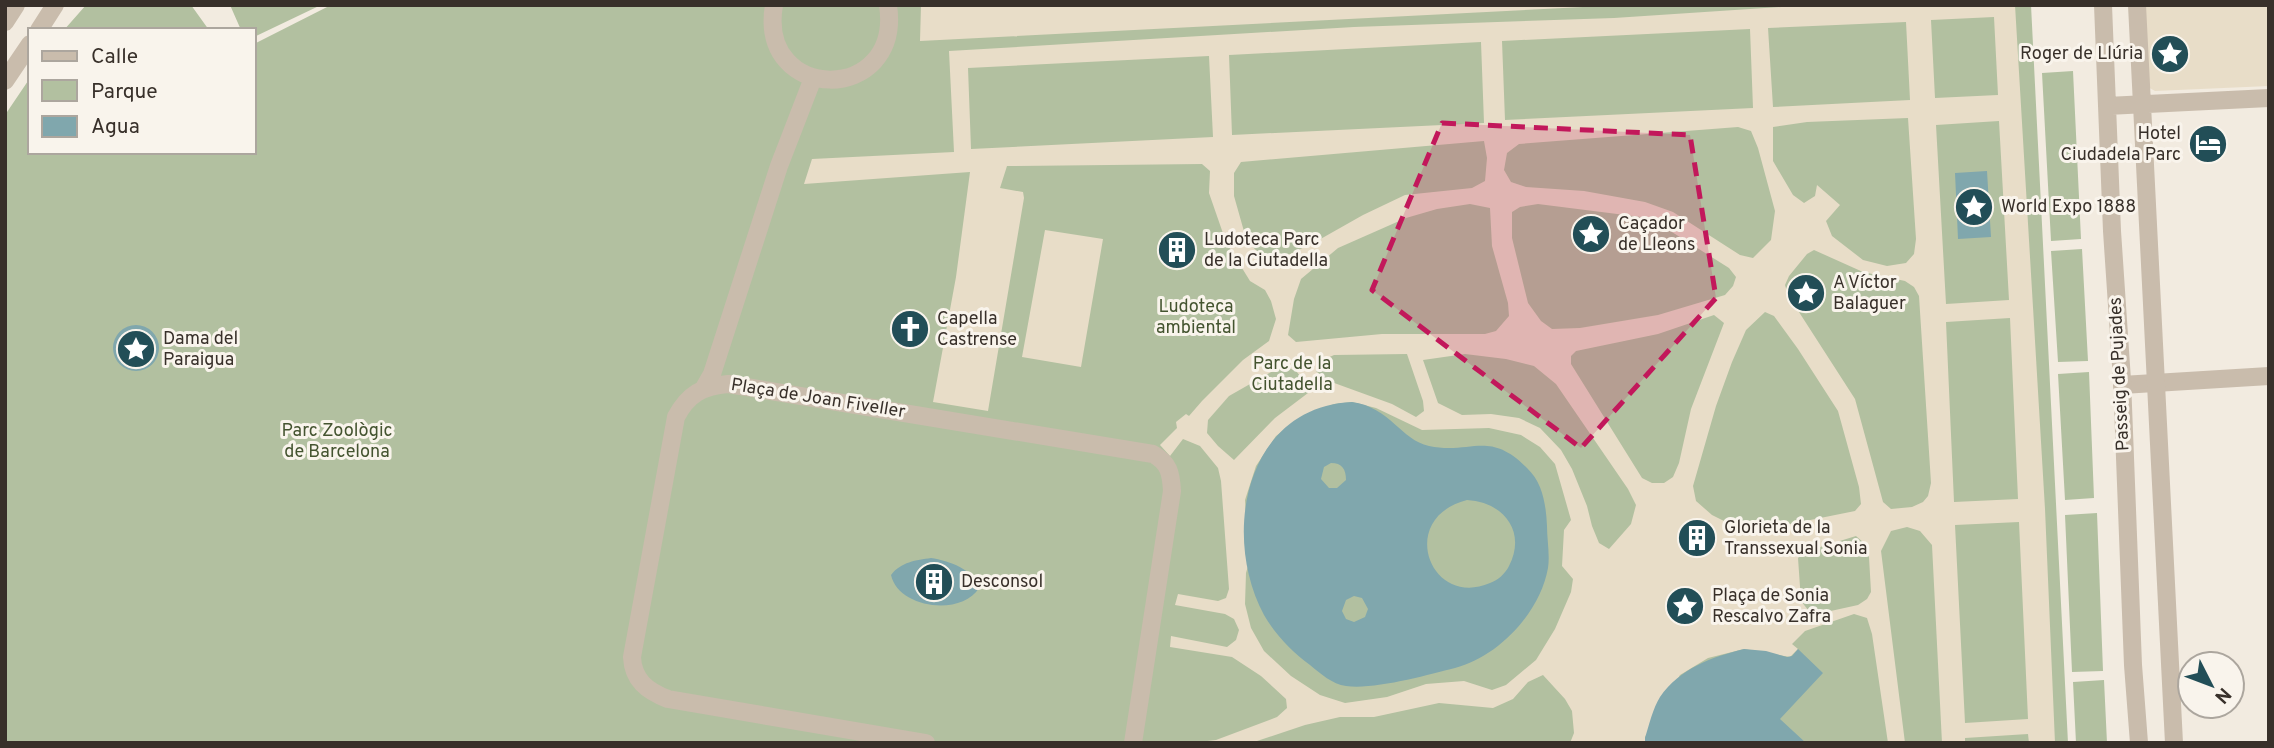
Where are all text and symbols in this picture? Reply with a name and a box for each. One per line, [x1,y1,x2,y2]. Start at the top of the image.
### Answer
legend [28,28,256,154]
place icon: Roger de Llúria [2149,33,2191,75]
place label: Roger de Llúria [2020,43,2143,66]
text: Calle [91,44,138,71]
text: Parque [91,79,158,106]
text: Agua [91,114,140,141]
place label: Hotel Ciudadela Parc [2060,123,2181,167]
hotel icon: Hotel Ciudadela Parc [2187,123,2229,165]
place icon: World Expo 1888 [1953,186,1995,228]
place label: World Expo 1888 [2001,196,2136,219]
place icon: Caçador de Lleons [1570,213,1612,255]
place label: Caçador de Lleons [1618,213,1695,257]
building icon: Ludoteca Parc de la Ciutadella [1156,229,1198,271]
place label: Ludoteca Parc de la Ciutadella [1204,229,1328,273]
place icon: A Víctor Balaguer [1785,272,1827,314]
place label: A Víctor Balaguer [1833,272,1906,316]
park label: Ludoteca ambiental [1156,296,1236,340]
street label: Passeig de Pujades [2104,296,2136,452]
church icon: Capella Castrense [889,308,931,350]
place label: Capella Castrense [937,308,1017,352]
place icon: Dama del Paraigua [115,328,157,370]
place label: Dama del Paraigua [163,328,238,372]
park label: Parc de la Ciutadella [1251,353,1333,397]
street label: Plaça de Joan Fiveller [729,374,907,424]
park label: Parc Zoològic de Barcelona [282,420,392,464]
building icon: Glorieta de la Transsexual Sonia [1676,517,1718,559]
place label: Glorieta de la Transsexual Sonia [1724,517,1868,561]
building icon: Desconsol [913,561,955,603]
place label: Desconsol [961,571,1043,594]
place icon: Plaça de Sonia Rescalvo Zafra [1664,585,1706,627]
place label: Plaça de Sonia Rescalvo Zafra [1712,585,1831,629]
north arrow [2176,650,2246,720]
text: N [2209,682,2236,708]

